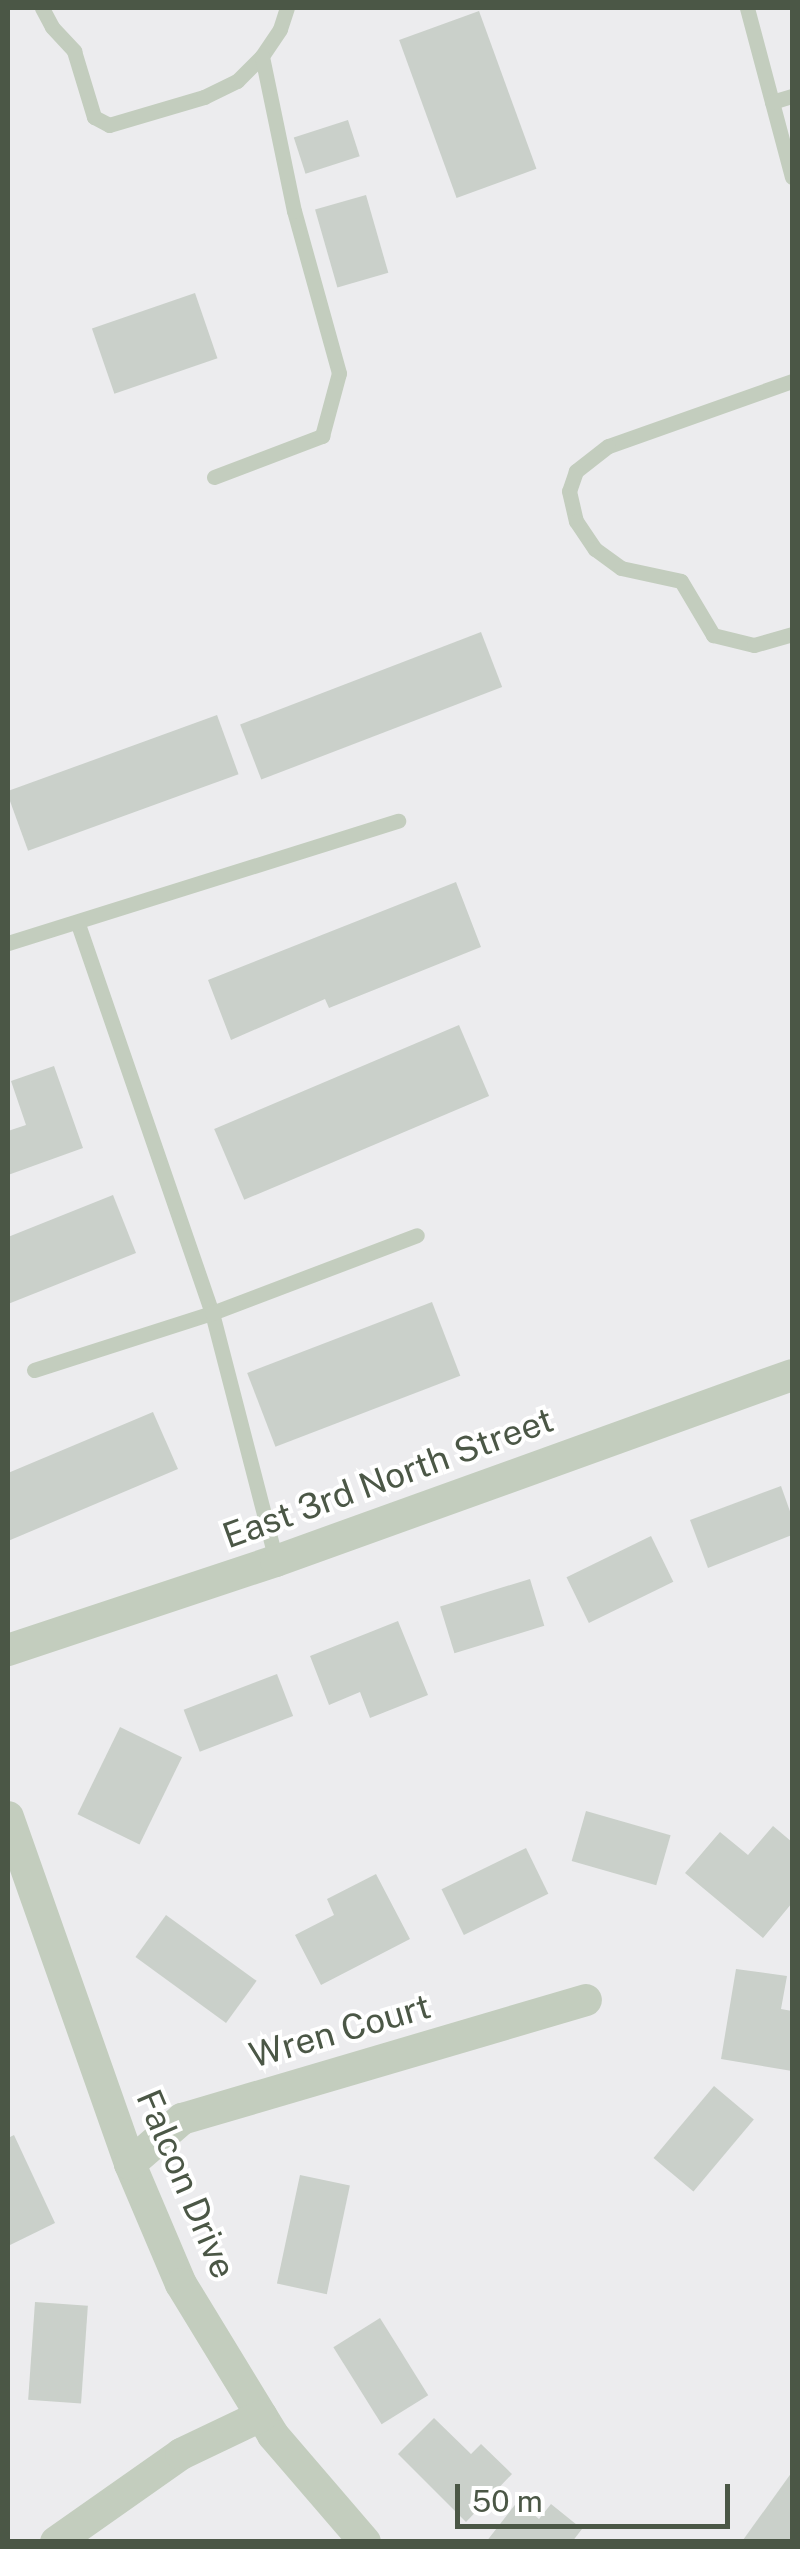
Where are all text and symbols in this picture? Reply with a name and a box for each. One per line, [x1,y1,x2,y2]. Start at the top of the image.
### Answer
street label: East 3rd North Street [217,1399,559,1557]
street label: Wren Court [245,1985,435,2077]
street label: Falcon Drive [127,2083,245,2285]
scale bar [460,2464,735,2526]
text: 50 m [472,2483,543,2519]

